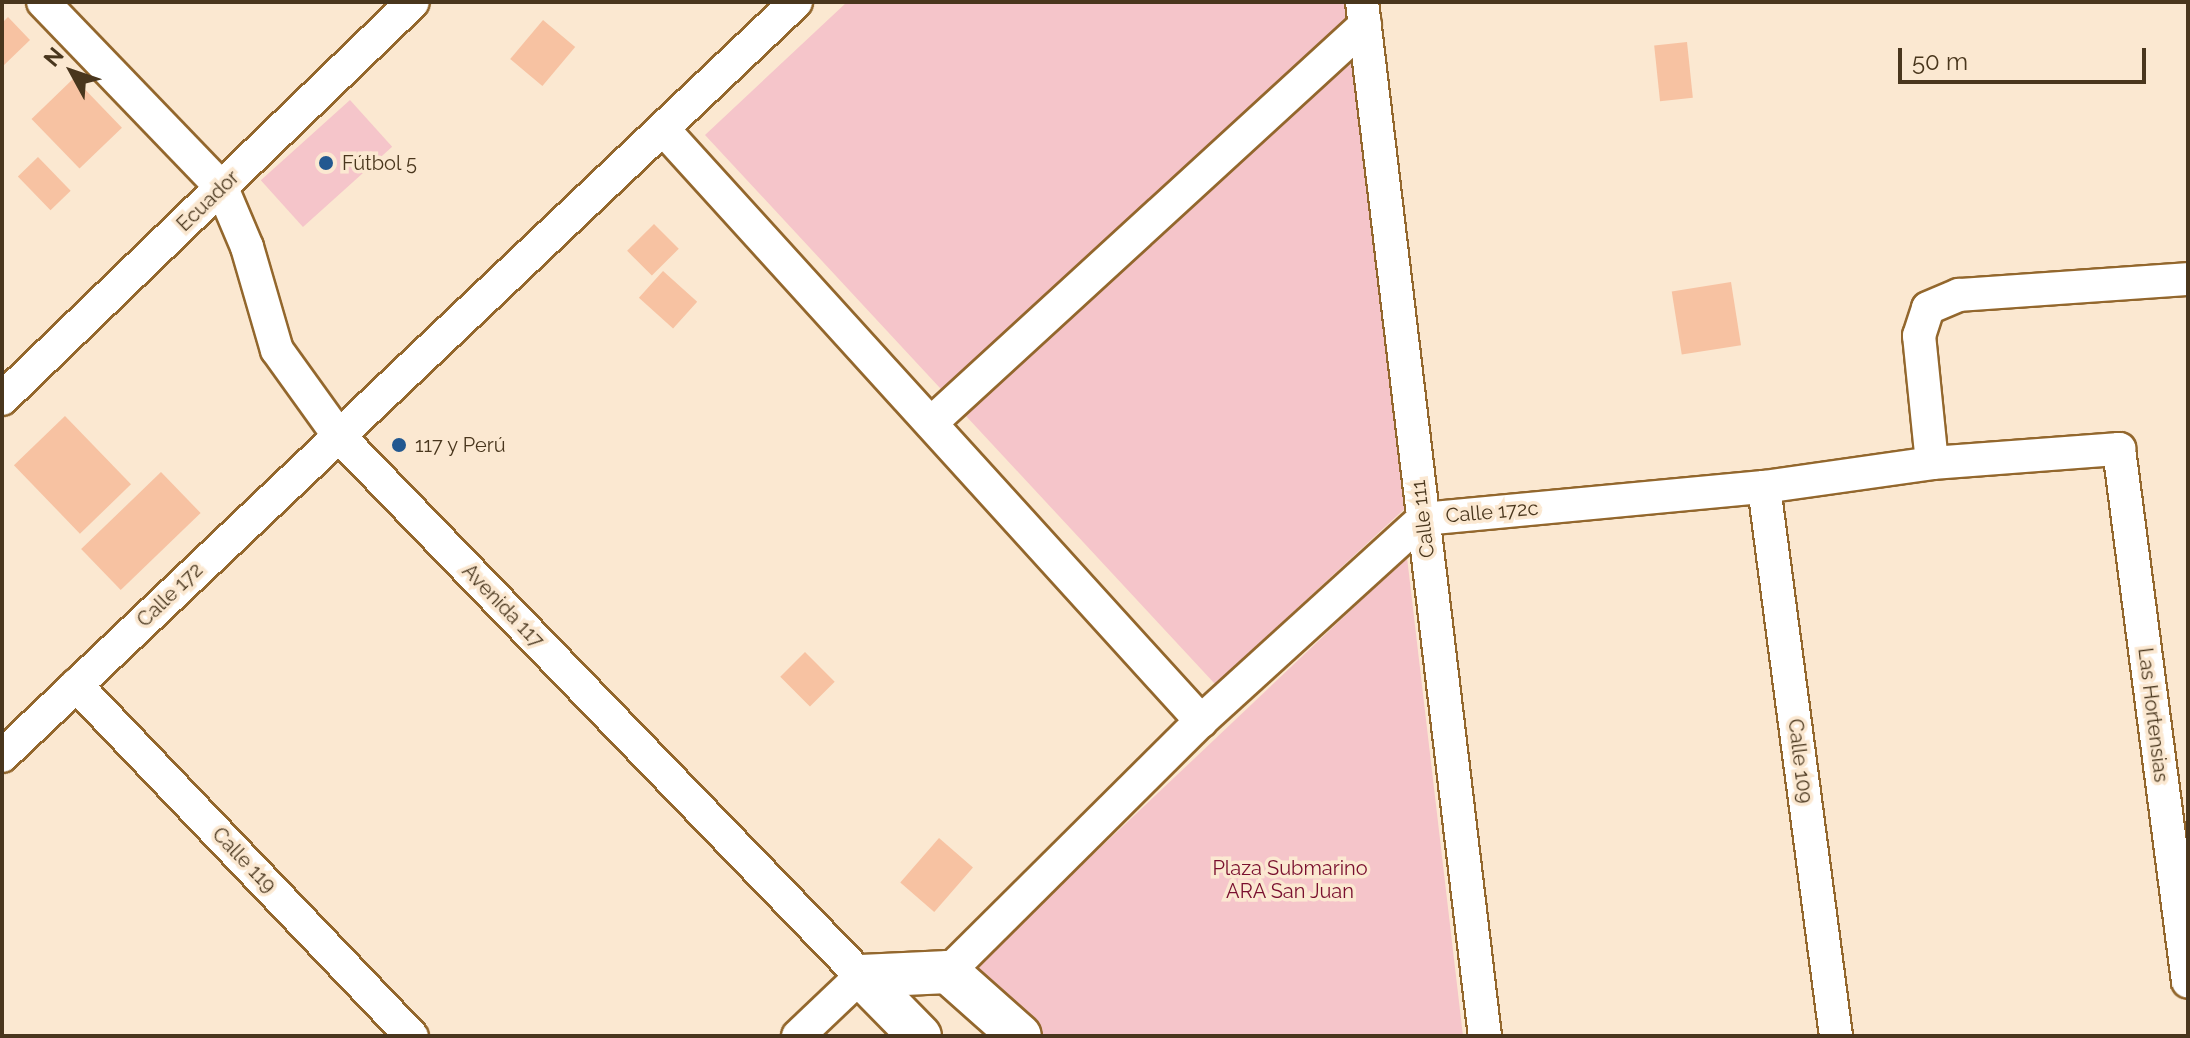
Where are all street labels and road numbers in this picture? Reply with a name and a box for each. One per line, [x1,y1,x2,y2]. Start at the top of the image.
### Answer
street label: Ecuador [172,166,244,236]
street label: Calle 111 [1406,479,1440,559]
street label: Calle 172c [1445,496,1539,528]
street label: Calle 172 [132,558,208,632]
street label: Avenida 117 [457,559,549,653]
street label: Las Hortensias [2133,646,2173,784]
street label: Calle 109 [1783,717,1817,805]
street label: Calle 119 [207,822,281,898]

